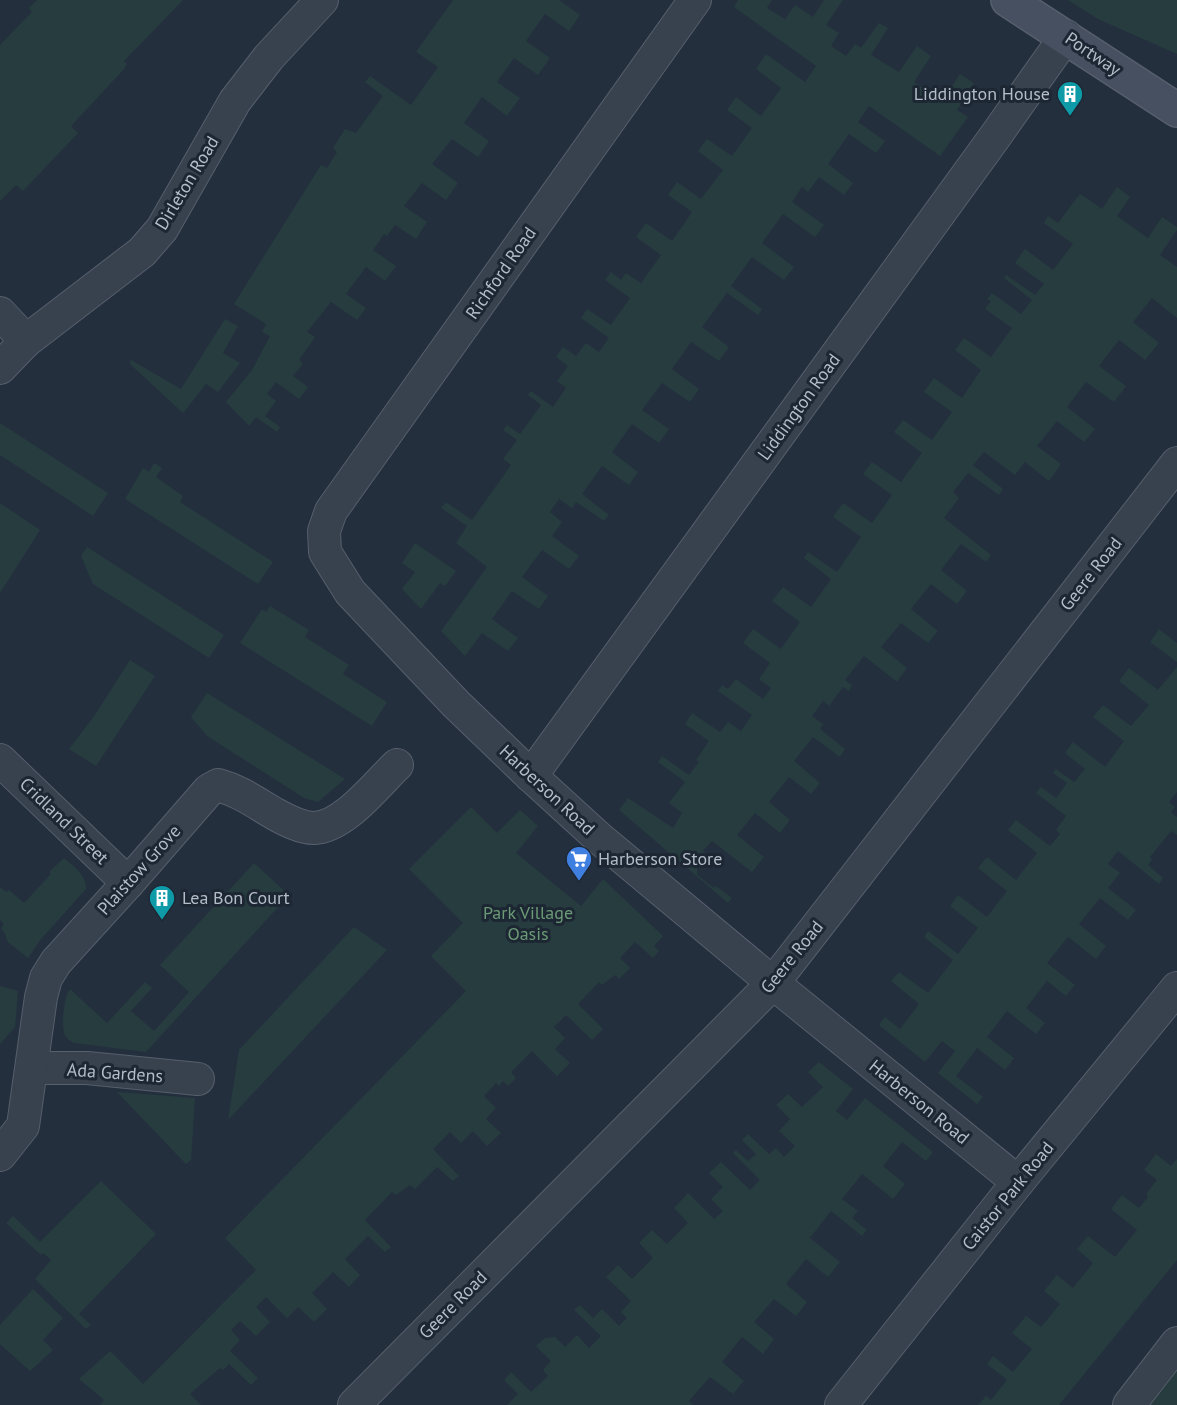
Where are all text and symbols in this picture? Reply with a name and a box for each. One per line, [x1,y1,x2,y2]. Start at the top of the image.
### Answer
street label: Portway [1061,27,1126,81]
building icon: Liddington House [1055,79,1085,117]
place label: Liddington House [914,82,1050,105]
street label: Dirleton Road [150,132,224,234]
street label: Richford Road [460,222,541,323]
street label: Liddington Road [752,349,845,464]
street label: Geere Road [1055,532,1127,615]
street label: Harberson Road [495,740,600,840]
street label: Cridland Street [15,772,114,869]
street label: Plaistow Grove [92,820,185,920]
supermarket icon: Harberson Store [564,844,594,882]
place label: Harberson Store [598,847,722,870]
building icon: Lea Bon Court [147,883,177,921]
place label: Lea Bon Court [182,886,290,909]
park label: Park Village Oasis [483,901,573,945]
street label: Geere Road [755,916,828,998]
street label: Harberson Road [865,1054,974,1149]
street label: Ada Gardens [66,1058,164,1087]
street label: Caistor Park Road [957,1137,1058,1255]
street label: Geere Road [414,1266,492,1344]

